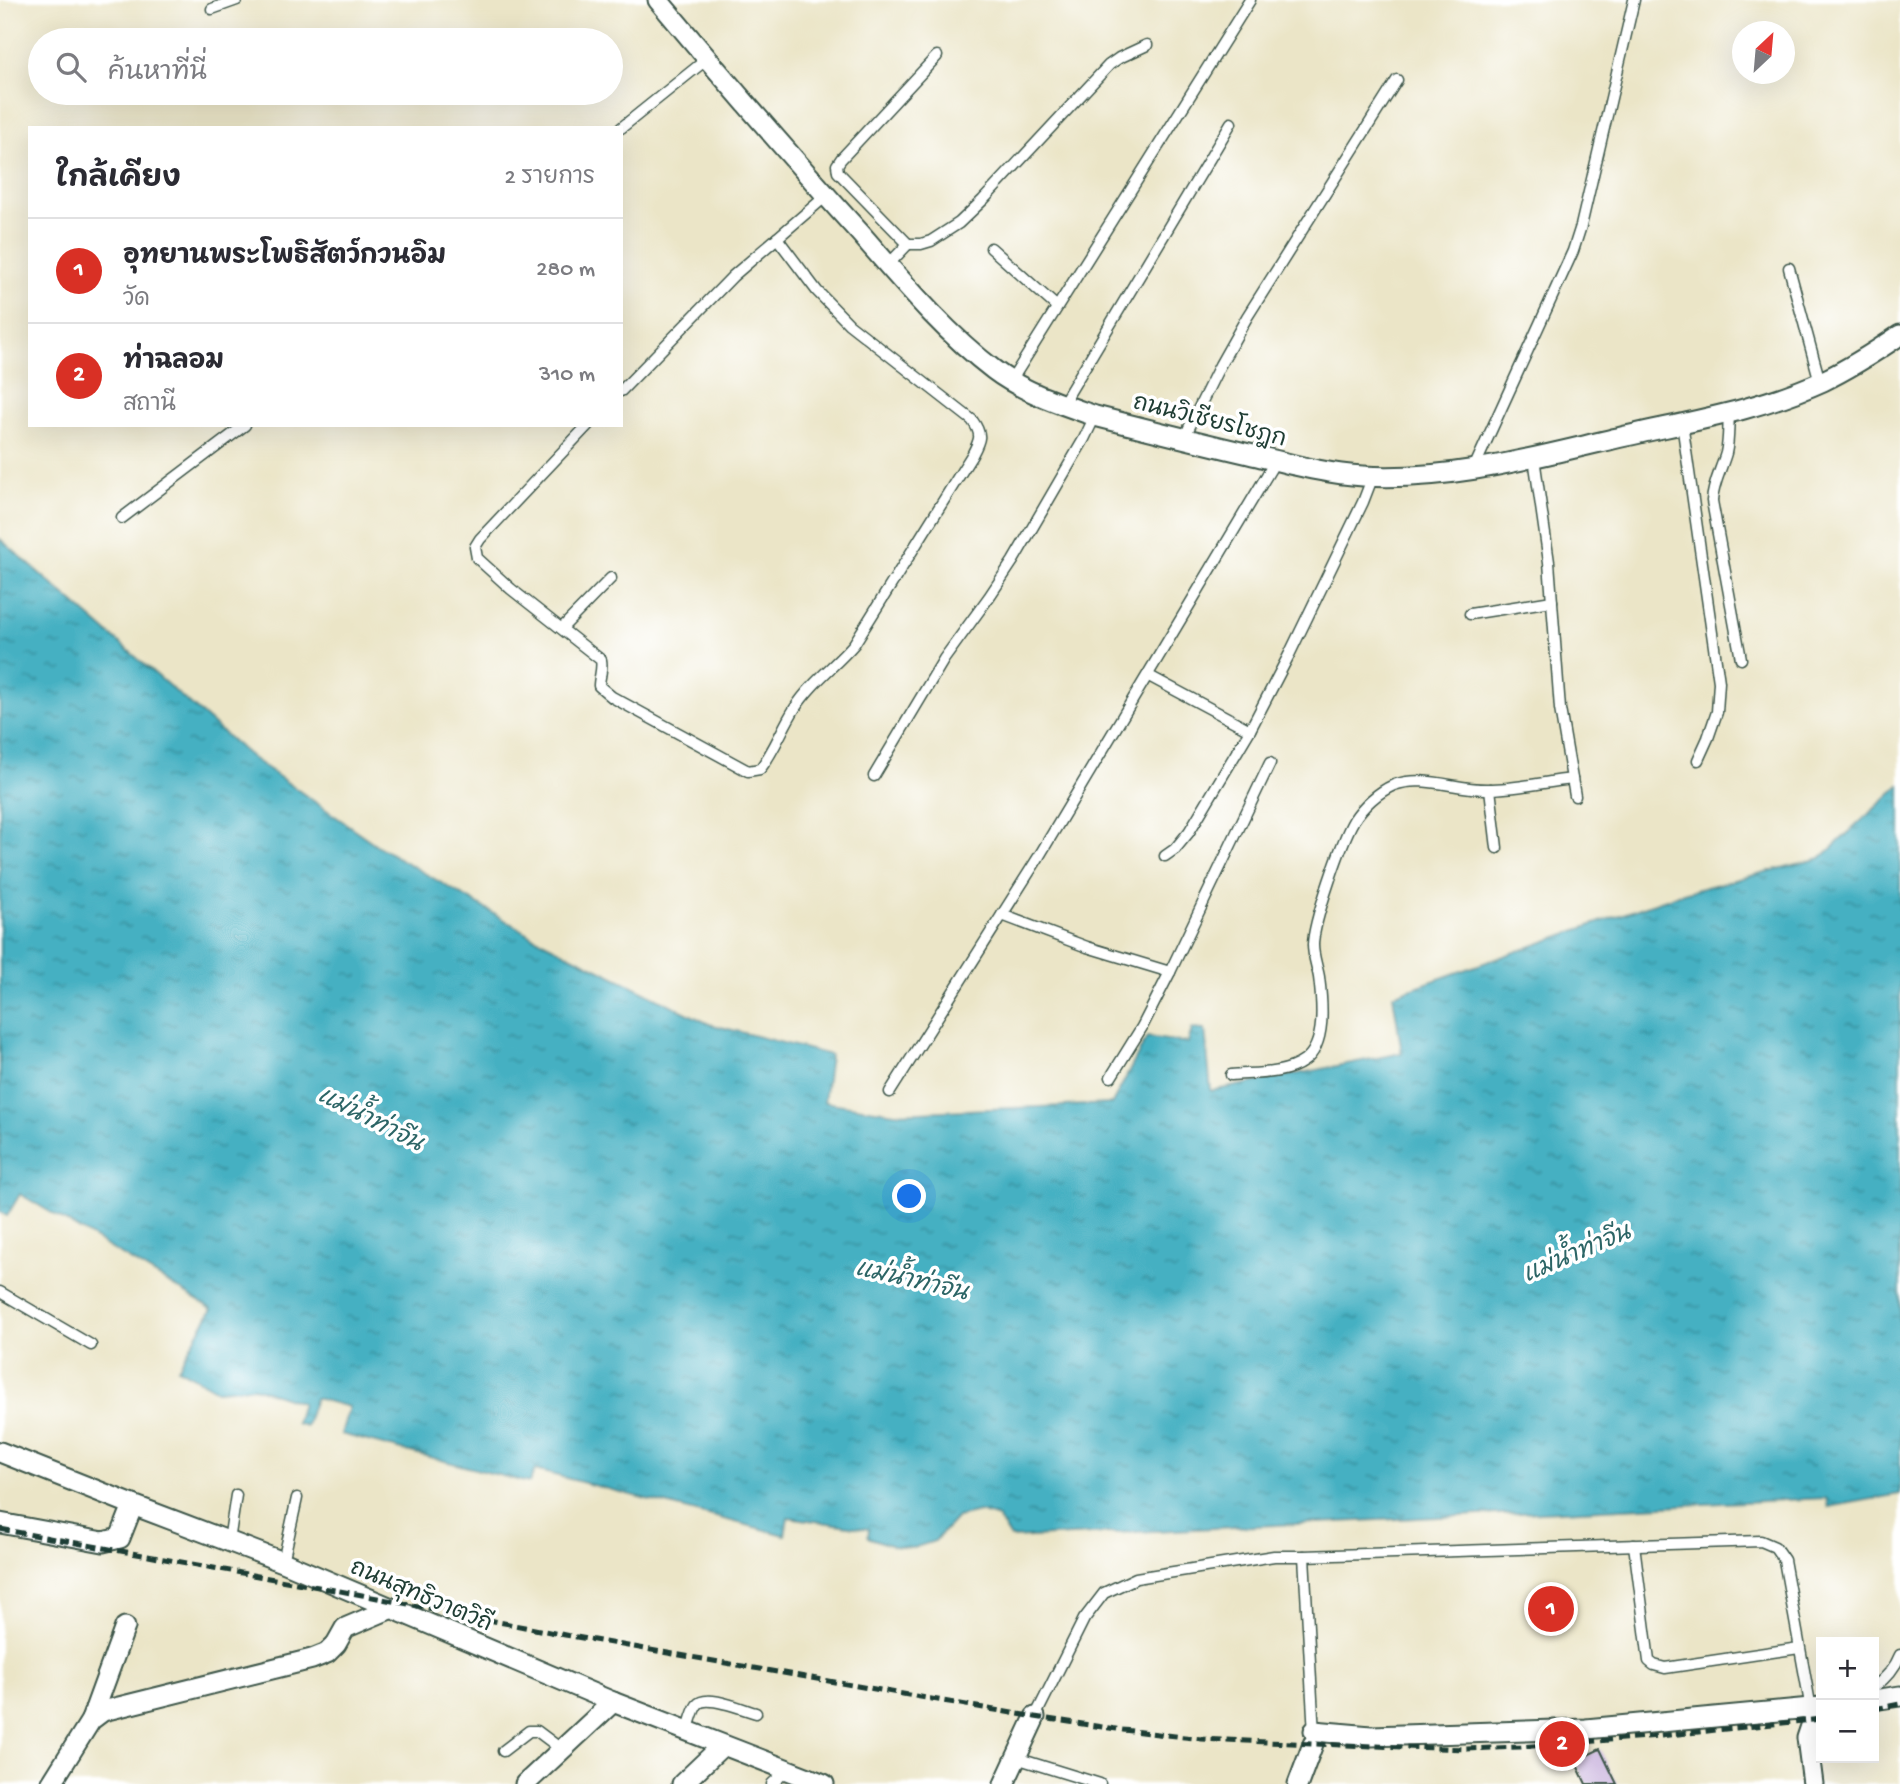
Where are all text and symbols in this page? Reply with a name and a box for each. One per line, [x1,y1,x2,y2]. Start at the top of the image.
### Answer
north arrow [1732,21,1795,84]
search box [28,28,623,105]
icon: search [52,48,90,86]
text: ค้นหาที่นี่ [108,59,207,90]
text: ใกล้เคียง [56,163,181,198]
text: 2 รายการ [504,165,595,192]
text: อุทยานพระโพธิสัตว์กวนอิม [123,243,446,274]
text: 1 [74,257,84,284]
text: 280 m [536,257,595,284]
text: วัด [123,287,150,314]
text: ท่าฉลอม [123,348,224,379]
text: 2 [73,362,85,389]
text: 310 m [539,362,595,389]
street label: ถนนวิเชียรโชฎก [1130,384,1290,454]
text: สถานี [123,392,176,419]
water label: แม่น้ำท่าจีน [312,1072,434,1161]
your location [892,1179,926,1213]
water label: แม่น้ำท่าจีน [1515,1209,1638,1291]
water label: แม่น้ำท่าจีน [852,1245,975,1310]
street label: ถนนสุทธิวาตวิถี [345,1551,498,1640]
pin: 1 [1528,1583,1574,1635]
map controls [1816,1637,1879,1763]
button: + [1816,1637,1879,1700]
button: − [1816,1700,1879,1763]
pin: 2 [1539,1718,1585,1770]

